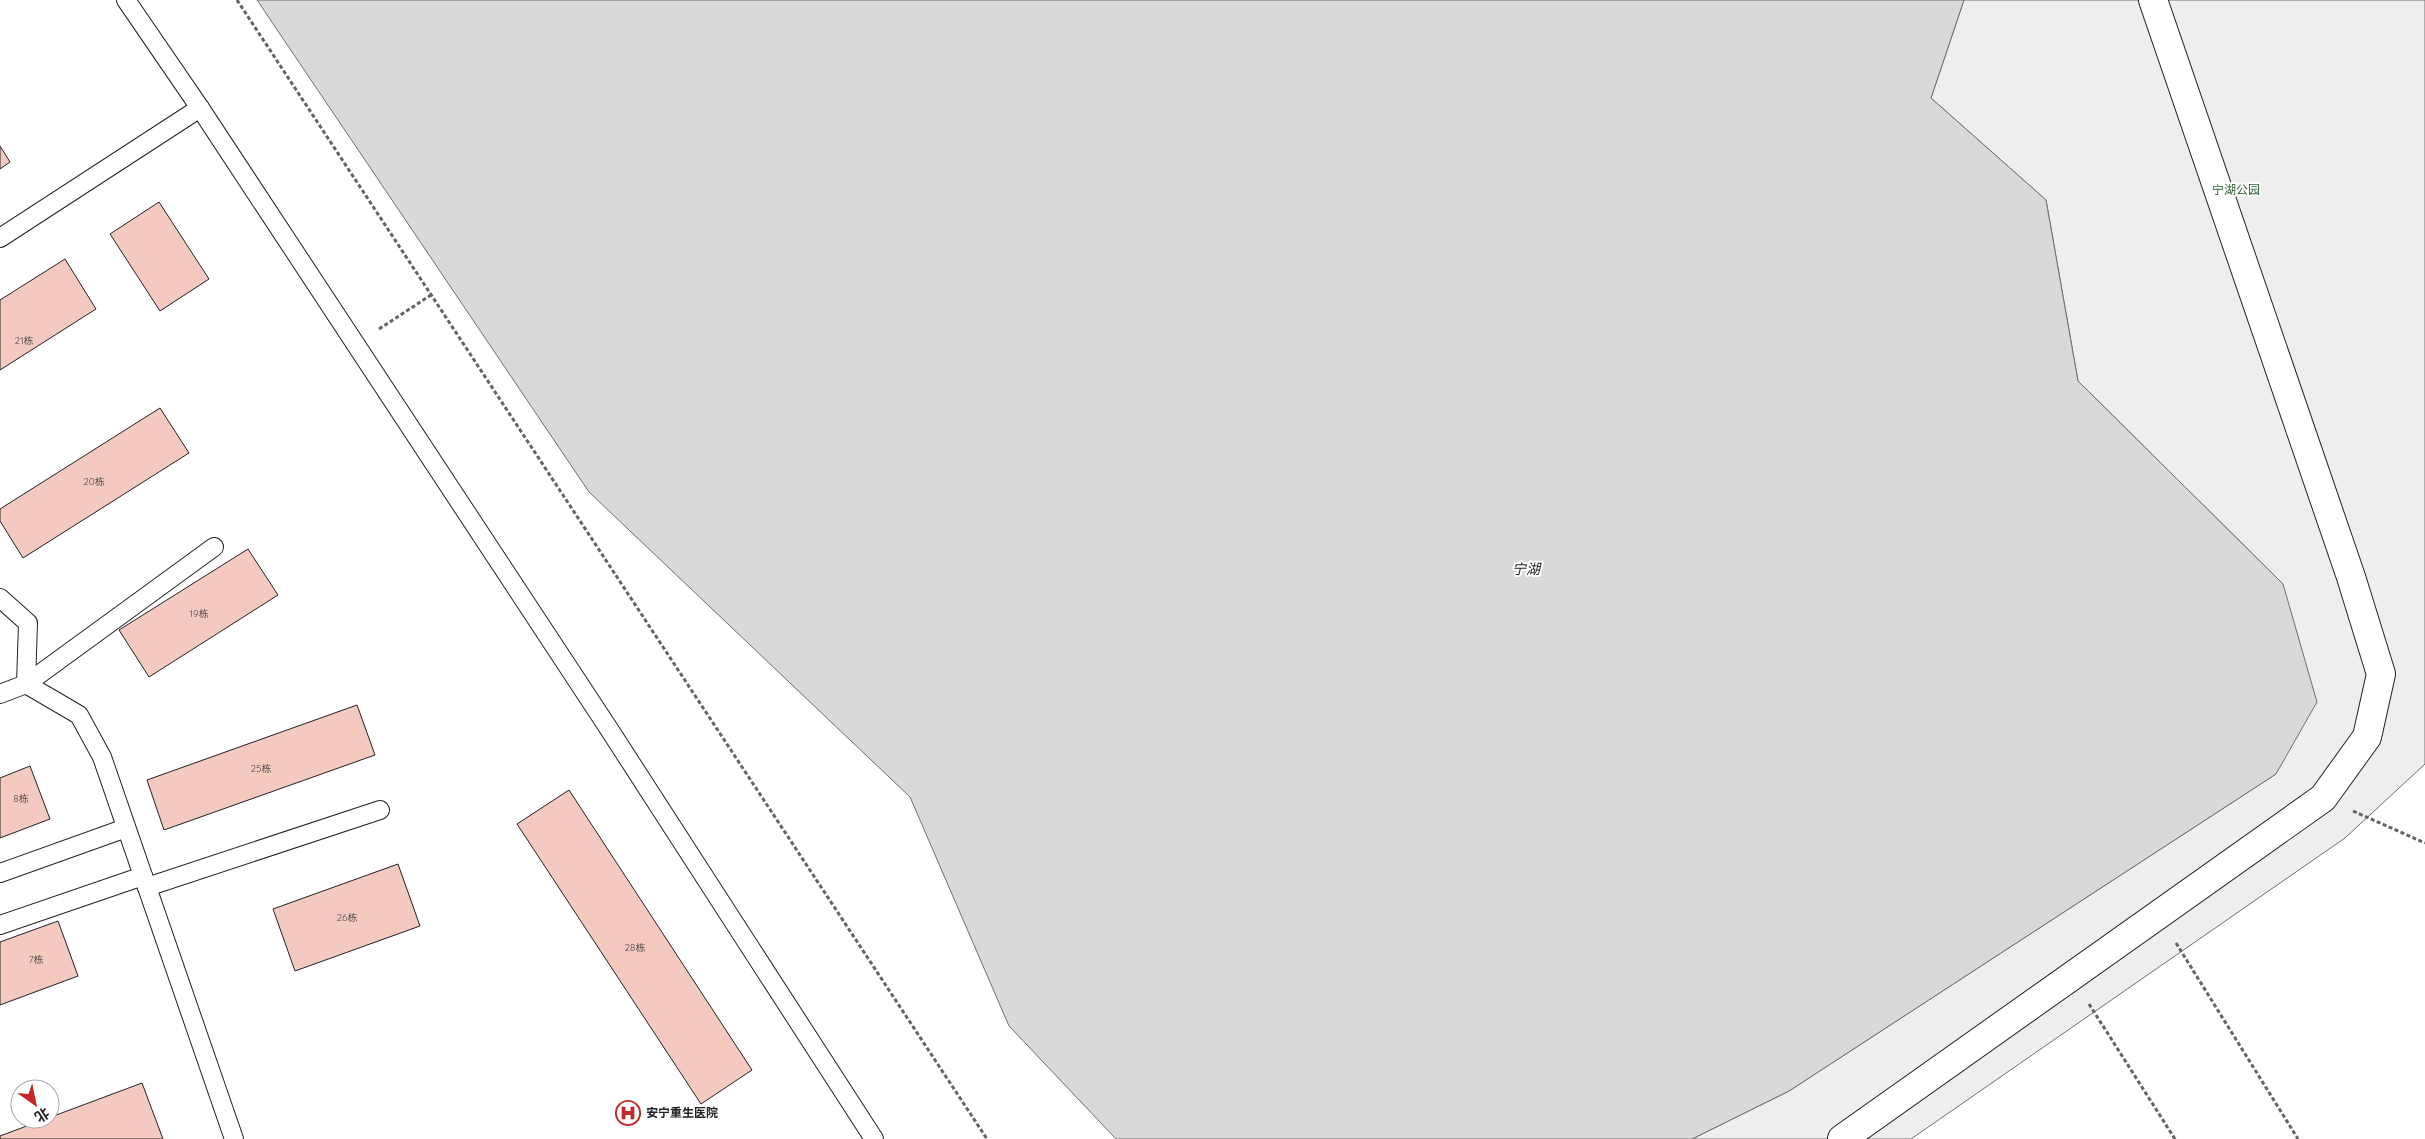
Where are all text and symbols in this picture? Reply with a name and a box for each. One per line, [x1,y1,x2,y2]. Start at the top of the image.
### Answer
park label: 宁湖公园 [2212,182,2260,197]
house number: 21栋 [14,334,34,347]
house number: 20栋 [83,475,105,488]
water label: 宁湖 [1512,560,1542,578]
house number: 19栋 [189,607,209,620]
house number: 25栋 [251,762,272,775]
house number: 8栋 [13,792,29,805]
house number: 26栋 [337,911,357,924]
house number: 28栋 [625,941,645,954]
house number: 7栋 [28,953,44,966]
north arrow [10,1079,60,1129]
hospital icon: 安宁重生医院 [615,1100,641,1126]
text: 北 [31,1104,53,1126]
place label: 安宁重生医院 [646,1105,718,1120]

